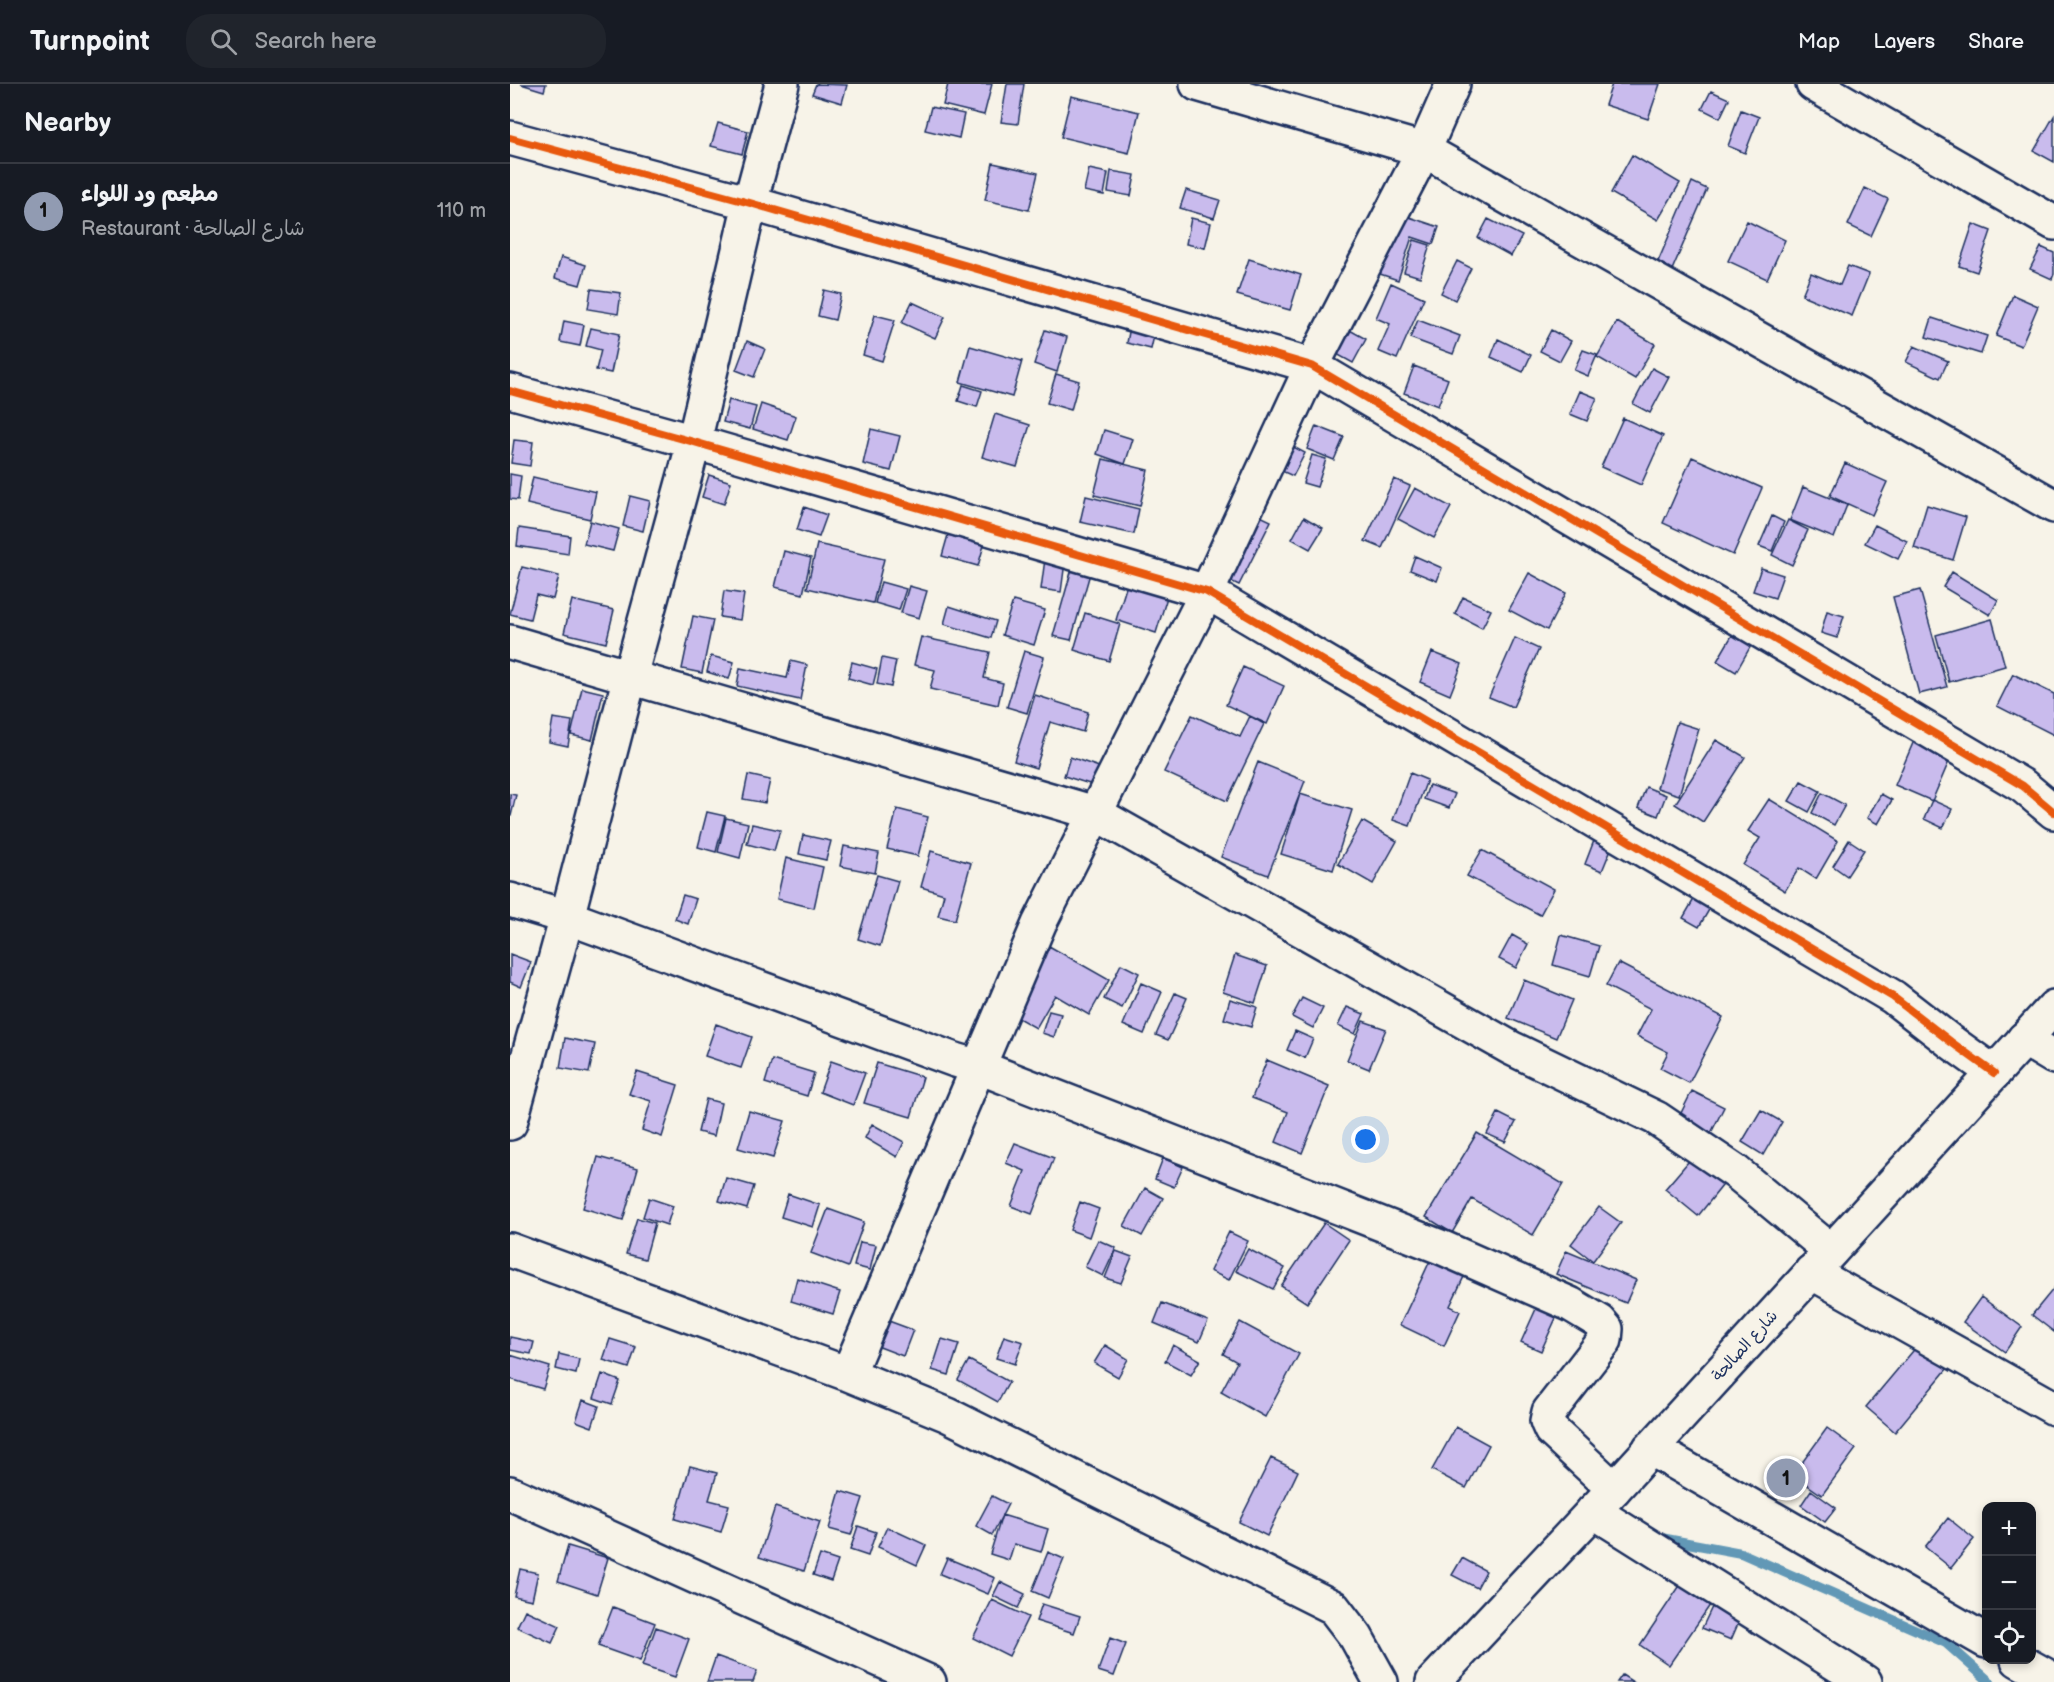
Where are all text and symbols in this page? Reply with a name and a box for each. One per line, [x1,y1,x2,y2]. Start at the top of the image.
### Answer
search box [186,14,606,68]
text: Turnpoint [30,25,150,58]
icon: search [207,25,240,58]
text: Search here [255,28,377,55]
text: Map [1798,29,1840,54]
text: Layers [1873,29,1935,54]
text: Share [1968,29,2024,54]
text: Nearby [24,108,111,139]
text: مطعم ود اللواء [81,181,218,208]
text: 1 [39,199,48,223]
text: 110 m [437,199,486,223]
text: Restaurant · شارع الصالحة [81,217,305,241]
your location [1351,1125,1380,1154]
street label: شارع الصالحة [1708,1307,1783,1386]
pin: 1 [1766,1456,1806,1500]
map controls [1982,1502,2036,1664]
button: + [1982,1502,2036,1556]
button: − [1982,1556,2036,1610]
button: locate [1982,1610,2036,1664]

